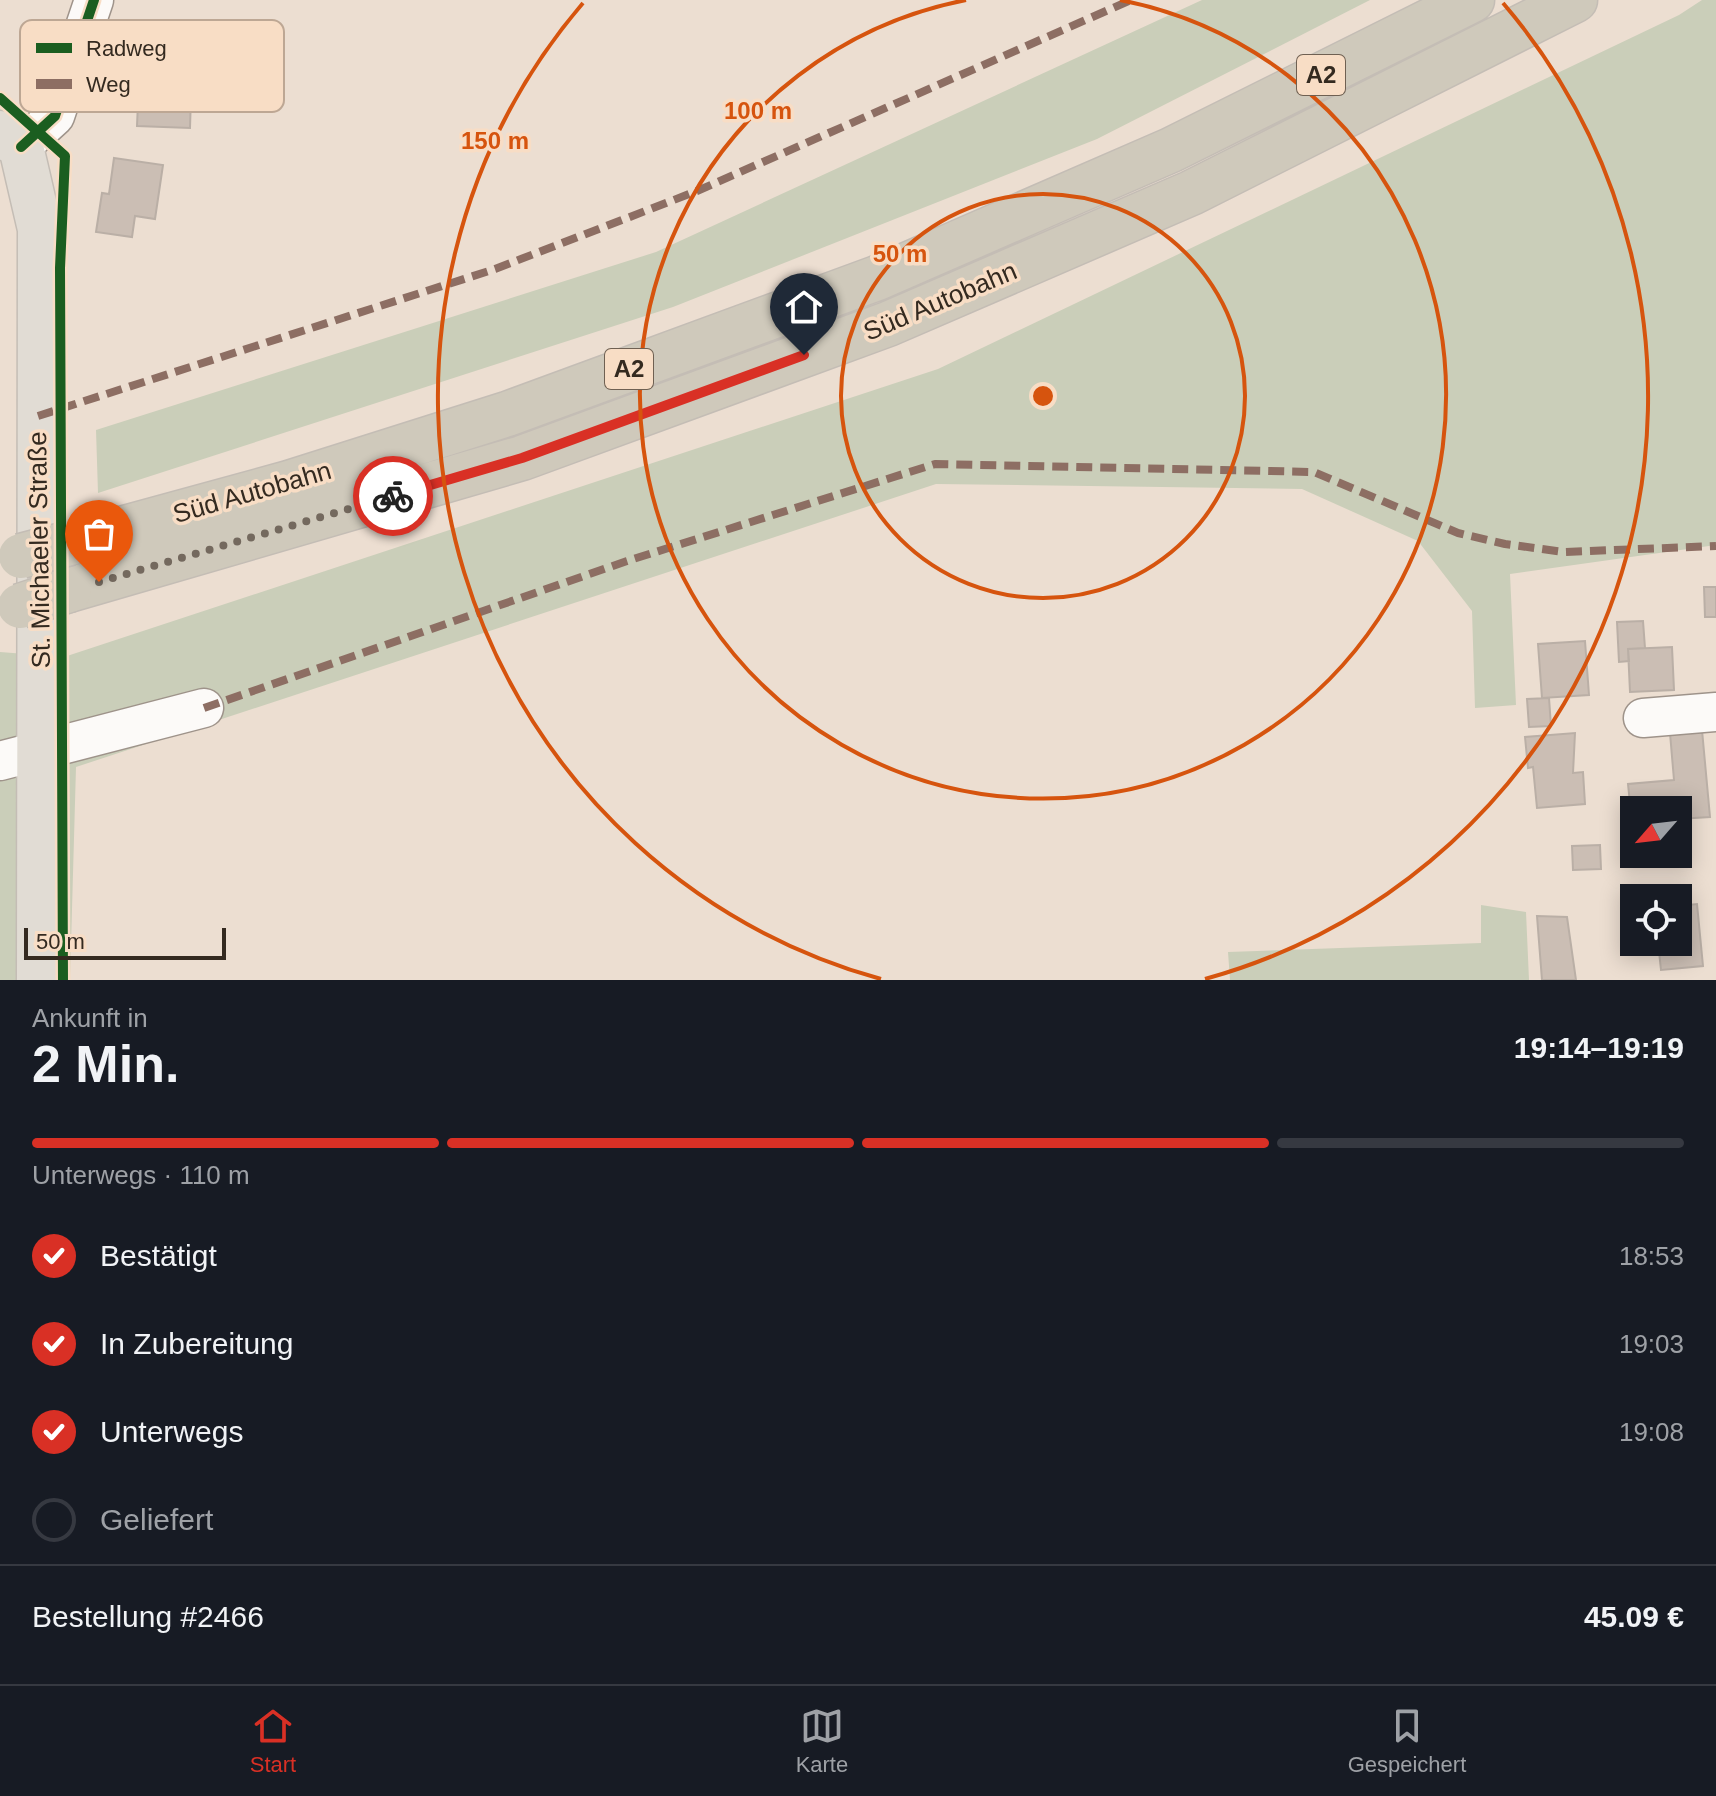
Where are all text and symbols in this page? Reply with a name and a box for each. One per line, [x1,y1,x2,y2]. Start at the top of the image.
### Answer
legend [20,20,284,112]
text: Radweg [86,36,167,61]
road number: A2 [1297,55,1345,95]
text: Weg [86,72,131,97]
text: 100 m [724,97,792,124]
text: 150 m [461,127,529,154]
text: 50 m [873,240,927,267]
street label: Süd Autobahn [859,255,1021,347]
pin [770,273,838,355]
icon: home [782,285,826,329]
road number: A2 [605,349,653,389]
centre of rings [1029,382,1057,410]
street label: St. Michaeler Straße [22,431,56,669]
street label: Süd Autobahn [169,455,335,529]
courier [353,456,433,536]
icon: bike [371,474,415,518]
pin [65,500,133,582]
icon: bag [77,512,121,556]
north arrow [1620,796,1692,868]
map controls [1620,796,1692,956]
button: locate [1620,884,1692,956]
scale bar [24,924,226,960]
text: 50 m [36,929,85,954]
text: Ankunft in [32,1003,148,1033]
text: 19:14–19:19 [1514,1031,1684,1064]
text: 2 Min. [32,1035,179,1093]
text: Unterwegs · 110 m [32,1160,250,1190]
icon: check [32,1234,76,1278]
text: Bestätigt [100,1239,217,1272]
text: 18:53 [1619,1241,1684,1271]
icon: check [32,1322,76,1366]
text: In Zubereitung [100,1327,293,1360]
text: 19:03 [1619,1329,1684,1359]
icon: check [32,1410,76,1454]
text: Unterwegs [100,1415,243,1448]
text: 19:08 [1619,1417,1684,1447]
text: Geliefert [100,1503,213,1536]
text: Bestellung #2466 [32,1600,264,1633]
text: 45.09 € [1584,1600,1684,1633]
tab: Start [250,1704,296,1778]
tab: Karte [796,1704,848,1778]
tab: Gespeichert [1348,1704,1466,1778]

